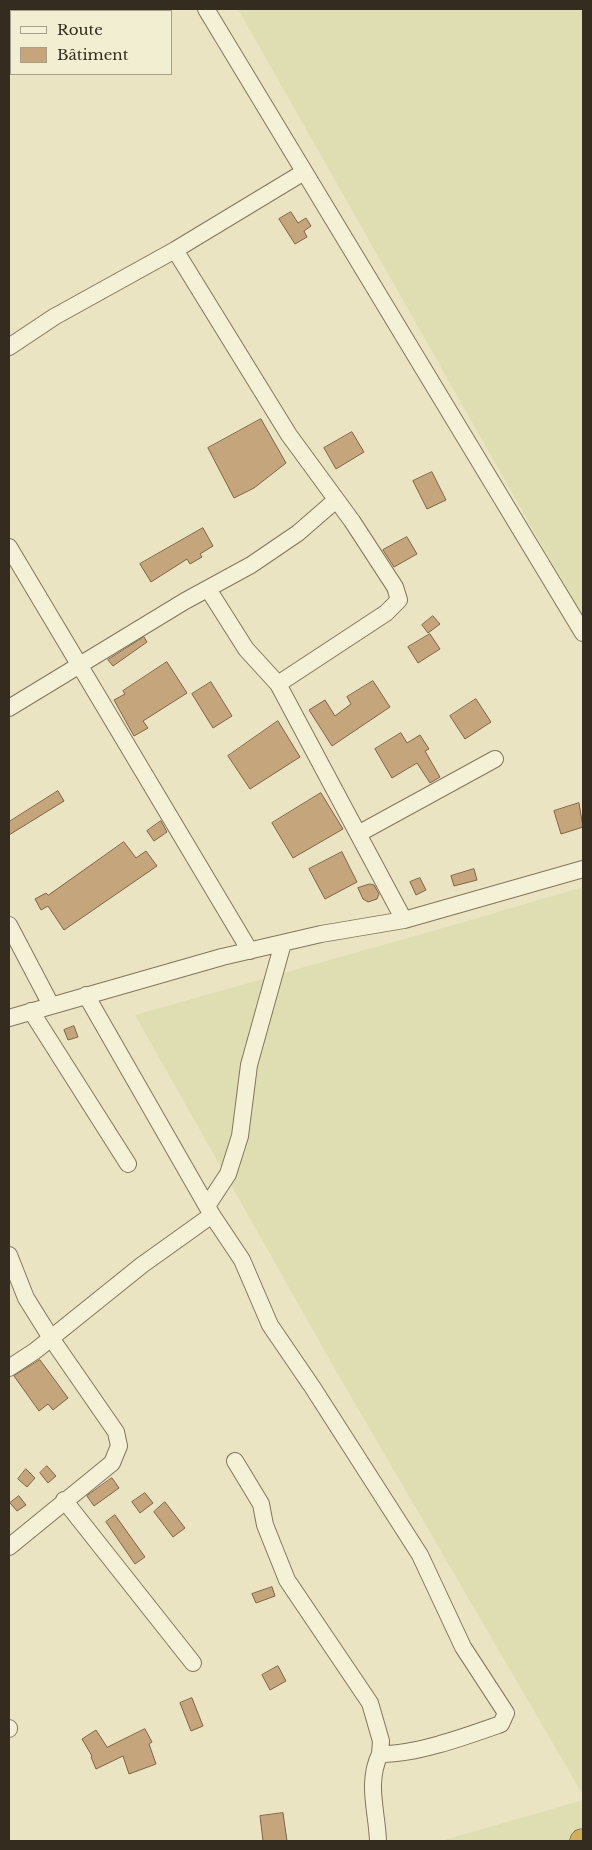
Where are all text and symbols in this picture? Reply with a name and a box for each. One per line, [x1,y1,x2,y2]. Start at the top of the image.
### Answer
legend [10,10,172,75]
text: Route [57,20,103,39]
text: Bâtiment [57,45,128,64]

